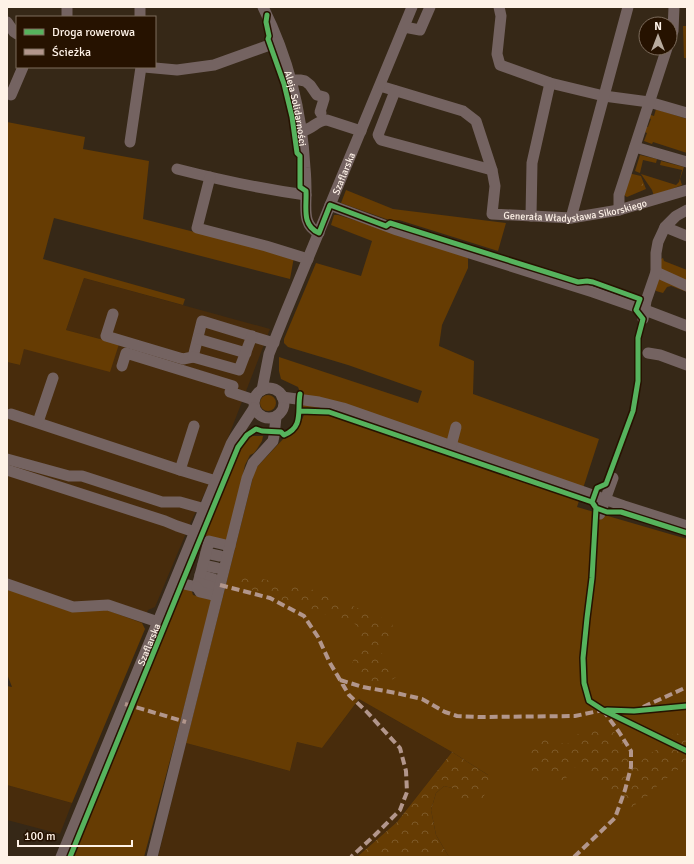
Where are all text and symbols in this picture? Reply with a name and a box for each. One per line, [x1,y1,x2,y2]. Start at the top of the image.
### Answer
legend [16,16,156,68]
north arrow [638,16,678,56]
text: N [654,20,662,33]
text: Droga rowerowa [52,25,135,40]
text: Ścieżka [52,45,91,60]
street label: Aleja Solidarności [281,69,308,147]
street label: Szaflarska [330,151,358,197]
street label: Generała Władysława Sikorskiego [503,197,648,225]
street label: Szaflarska [135,622,163,668]
scale bar [18,822,132,848]
text: 100 m [24,829,56,844]

